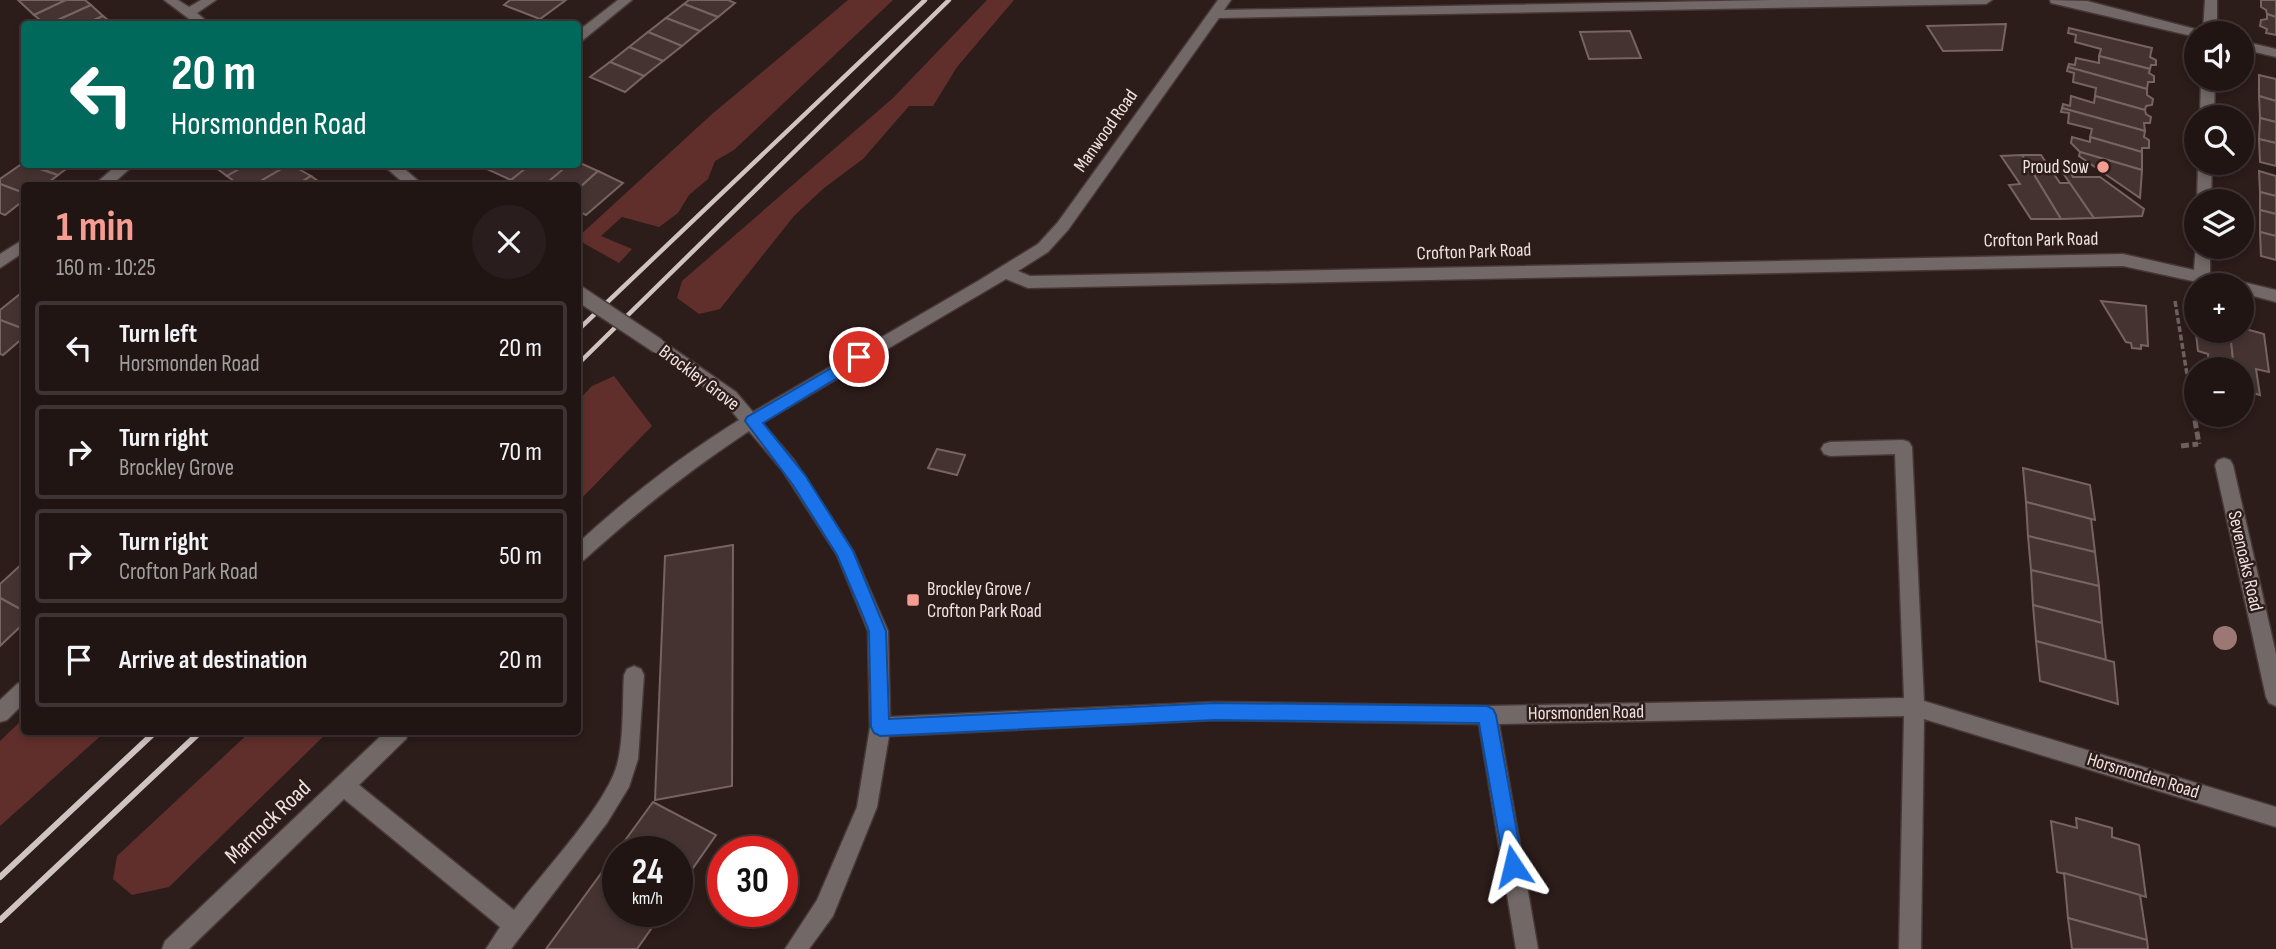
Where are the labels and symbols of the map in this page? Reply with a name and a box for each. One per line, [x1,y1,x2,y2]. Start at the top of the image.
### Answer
street label: Manwood Road [1069,85,1143,177]
place label: Proud Sow [2022,156,2089,179]
marker: Proud Sow [2095,159,2111,175]
street label: Crofton Park Road [1983,228,2099,252]
street label: Crofton Park Road [1416,239,1532,265]
pin [829,327,889,387]
street label: Brockley Grove [654,340,744,416]
street label: Sevenoaks Road [2222,509,2268,613]
place label: Brockley Grove / Crofton Park Road [927,578,1042,623]
marker: Brockley Grove / Crofton Park Road [905,592,921,608]
street label: Horsmonden Road [1528,700,1644,726]
street label: Horsmonden Road [2084,748,2202,804]
street label: Marnock Road [219,774,317,870]
position arrow [1476,829,1550,903]
speed limit sign: 30 [707,836,798,927]

